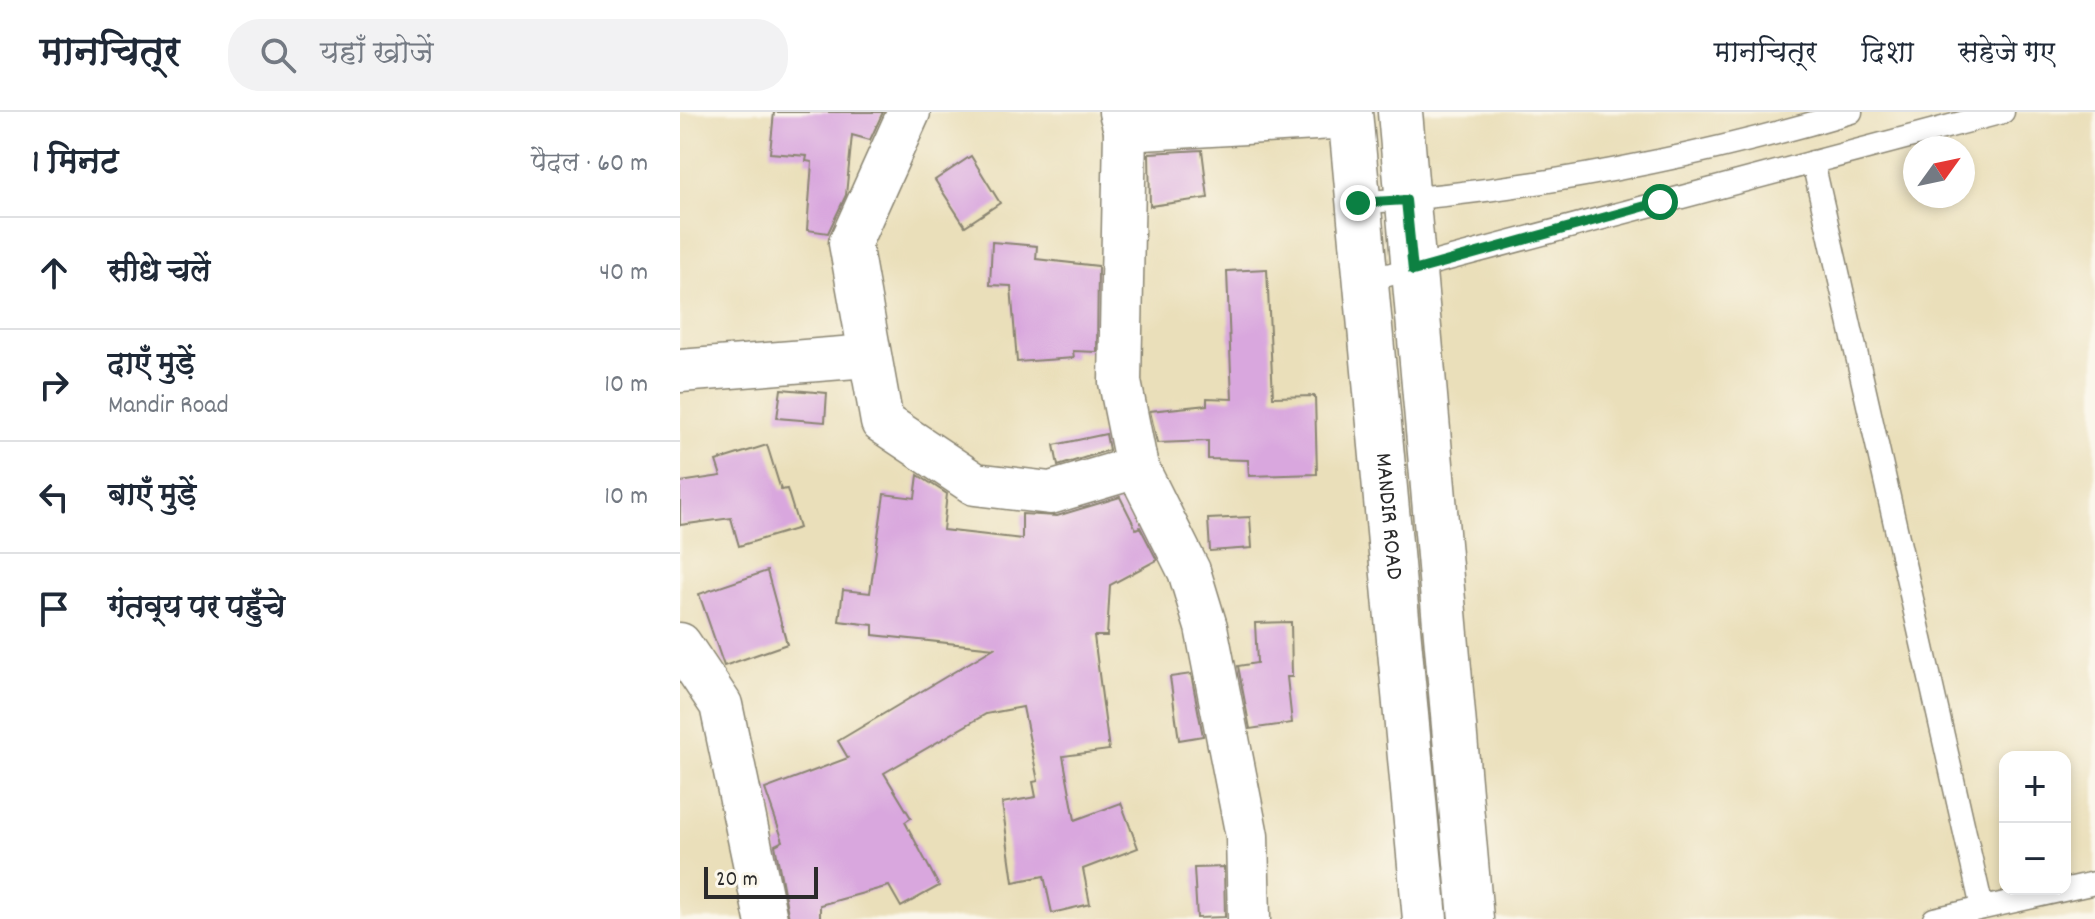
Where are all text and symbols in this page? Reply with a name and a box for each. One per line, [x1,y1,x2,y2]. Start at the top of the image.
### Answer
search box [228,19,788,91]
text: मानचित्र [40,28,180,83]
icon: search [256,33,300,77]
text: यहाँ खोजें [320,34,434,77]
text: मानचित्र [1714,35,1817,75]
text: दिशा [1861,35,1914,75]
text: सहेजे गए [1958,35,2055,75]
north arrow [1903,136,1975,208]
text: 1 मिनट [32,140,119,189]
text: पैदल · 60 m [531,146,648,183]
route start [1642,184,1678,220]
route end [1340,185,1376,221]
icon: ahead [32,251,76,295]
text: सीधे चलें [108,252,211,295]
text: 40 m [599,255,648,292]
text: दाएँ मुड़ें [108,345,195,388]
icon: right [32,363,76,407]
text: 10 m [604,367,648,404]
text: Mandir Road [108,388,229,425]
street label: MANDIR ROAD [1365,451,1410,581]
icon: left [32,475,76,519]
text: बाएँ मुड़ें [108,476,196,519]
text: 10 m [604,479,648,516]
icon: arrive [32,587,76,631]
text: गंतव्य पर पहुँचे [108,588,285,631]
map controls [1999,751,2071,895]
button: + [1999,751,2071,823]
button: − [1999,823,2071,895]
scale bar [704,863,818,899]
text: 20 m [716,865,758,896]

